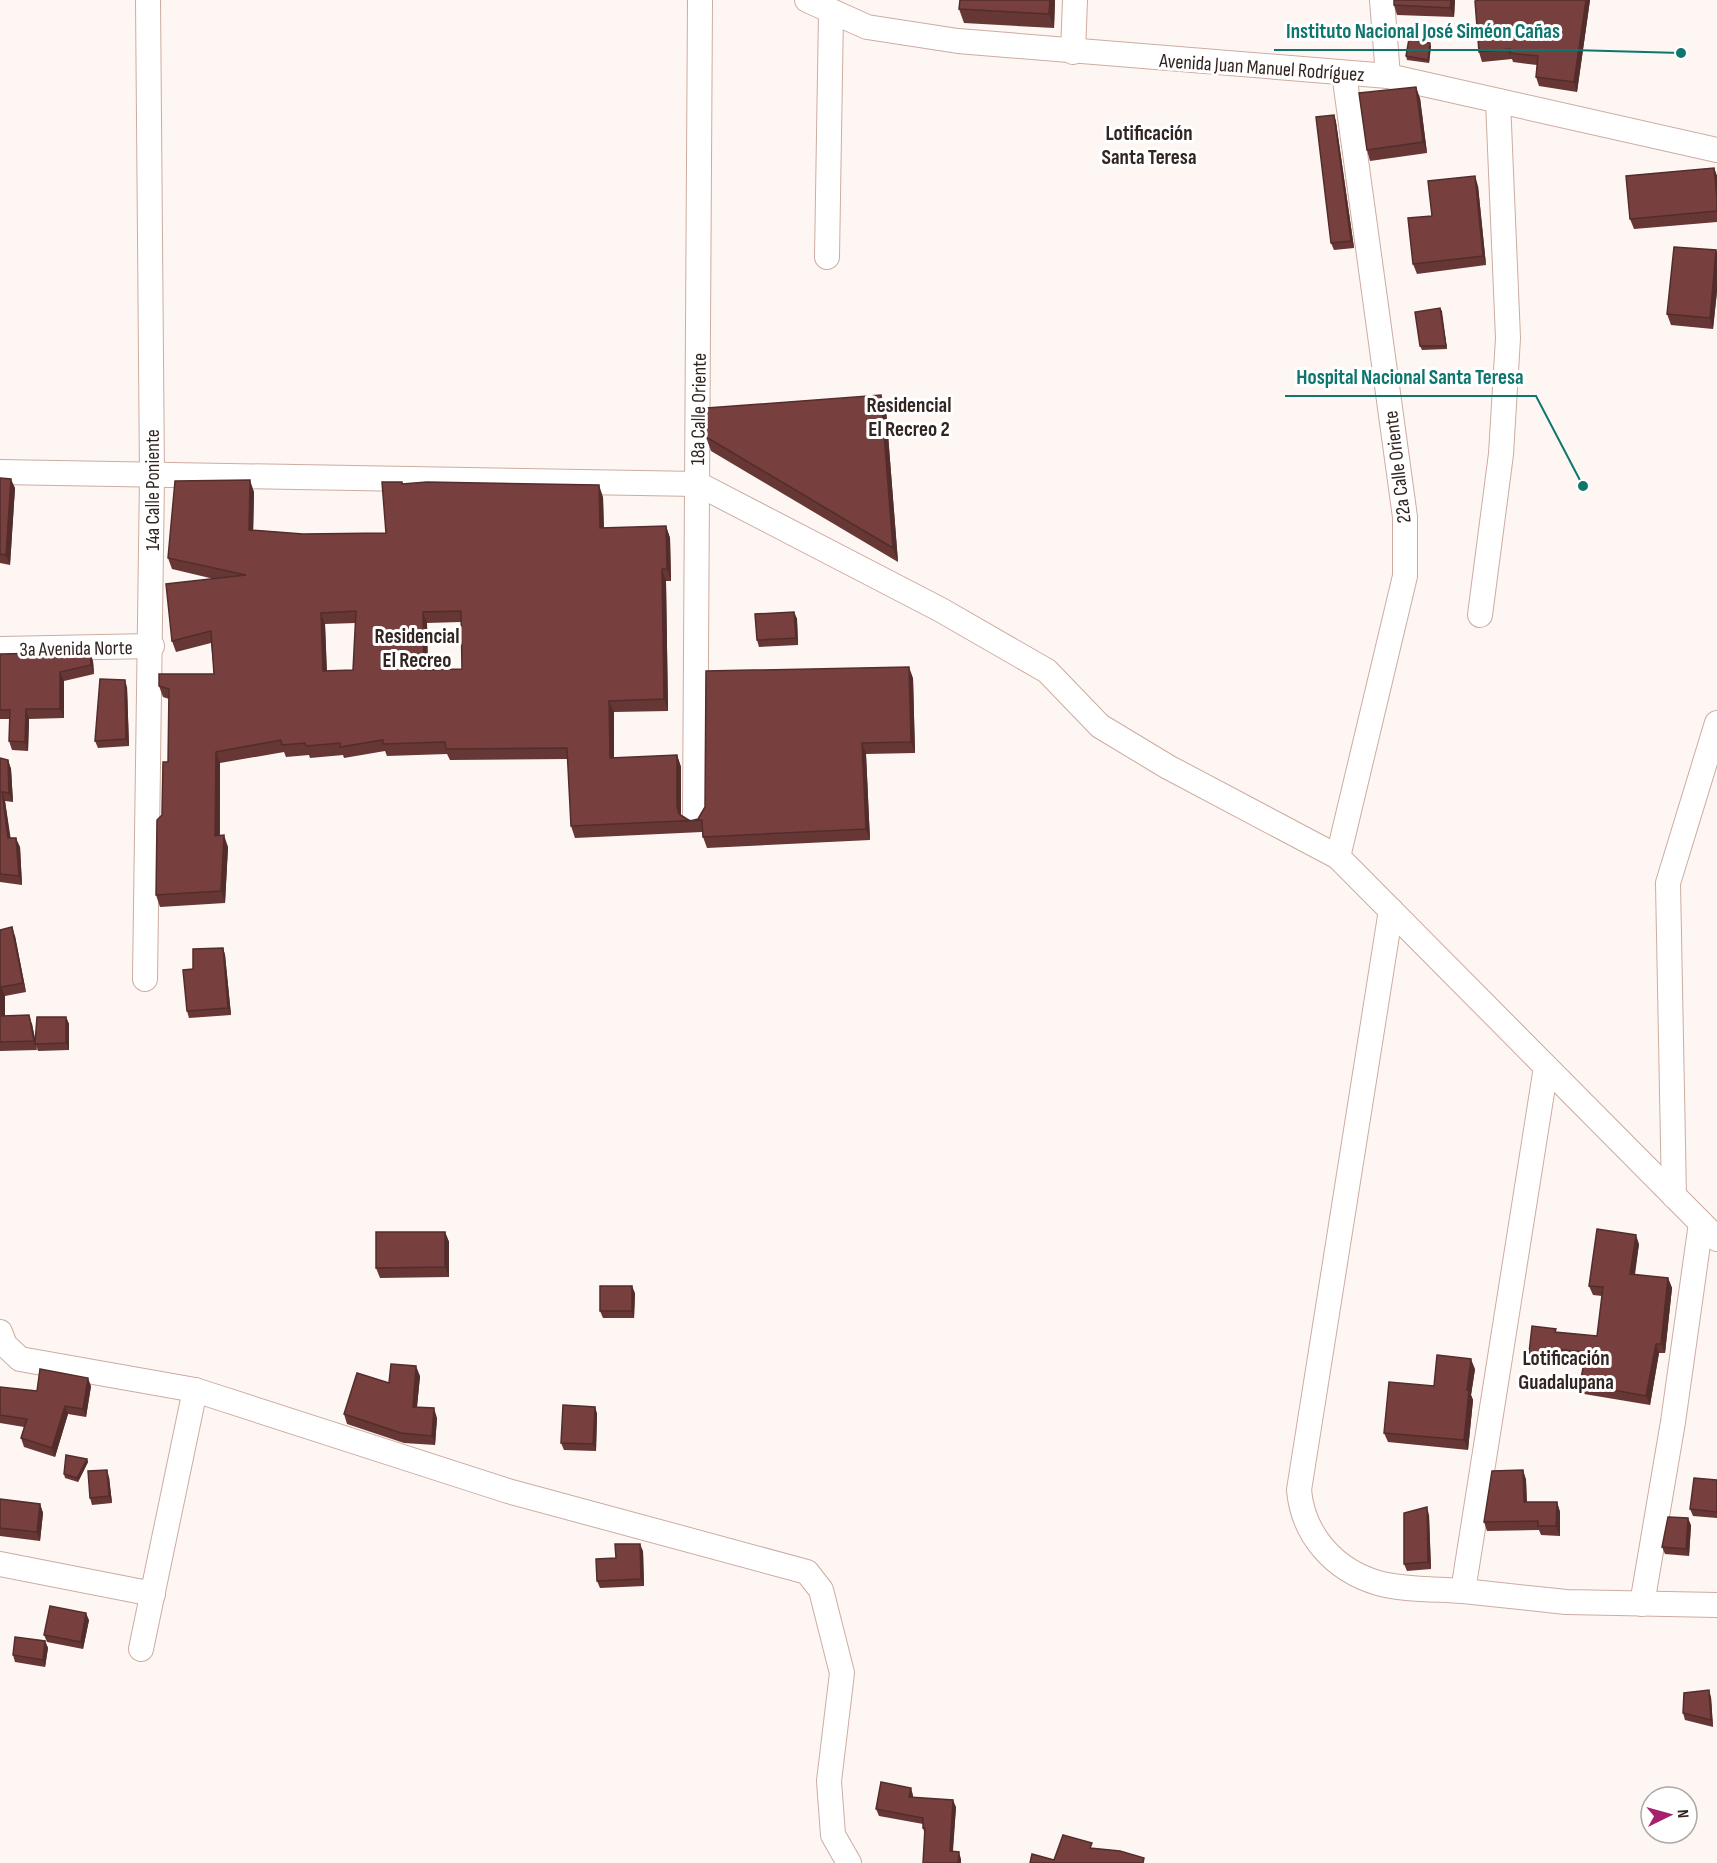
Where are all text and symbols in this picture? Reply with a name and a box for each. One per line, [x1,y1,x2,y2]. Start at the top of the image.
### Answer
callout: Instituto Nacional José Siméon Cañas [1274,11,1572,50]
text: Instituto Nacional José Siméon Cañas [1286,19,1560,44]
street label: Avenida Juan Manuel Rodríguez [1158,49,1365,87]
district label: Lotificación Santa Teresa [1101,121,1197,170]
street label: 18a Calle Oriente [686,353,712,465]
callout: Hospital Nacional Santa Teresa [1285,357,1536,396]
text: Hospital Nacional Santa Teresa [1296,365,1524,390]
district label: Residencial El Recreo 2 [867,393,951,442]
street label: 22a Calle Oriente [1379,409,1417,524]
street label: 14a Calle Poniente [141,429,165,551]
district label: Residencial El Recreo [375,624,459,673]
street label: 3a Avenida Norte [19,636,133,662]
district label: Lotificación Guadalupana [1518,1346,1614,1395]
north arrow [1639,1785,1699,1845]
text: N [1673,1809,1692,1819]

